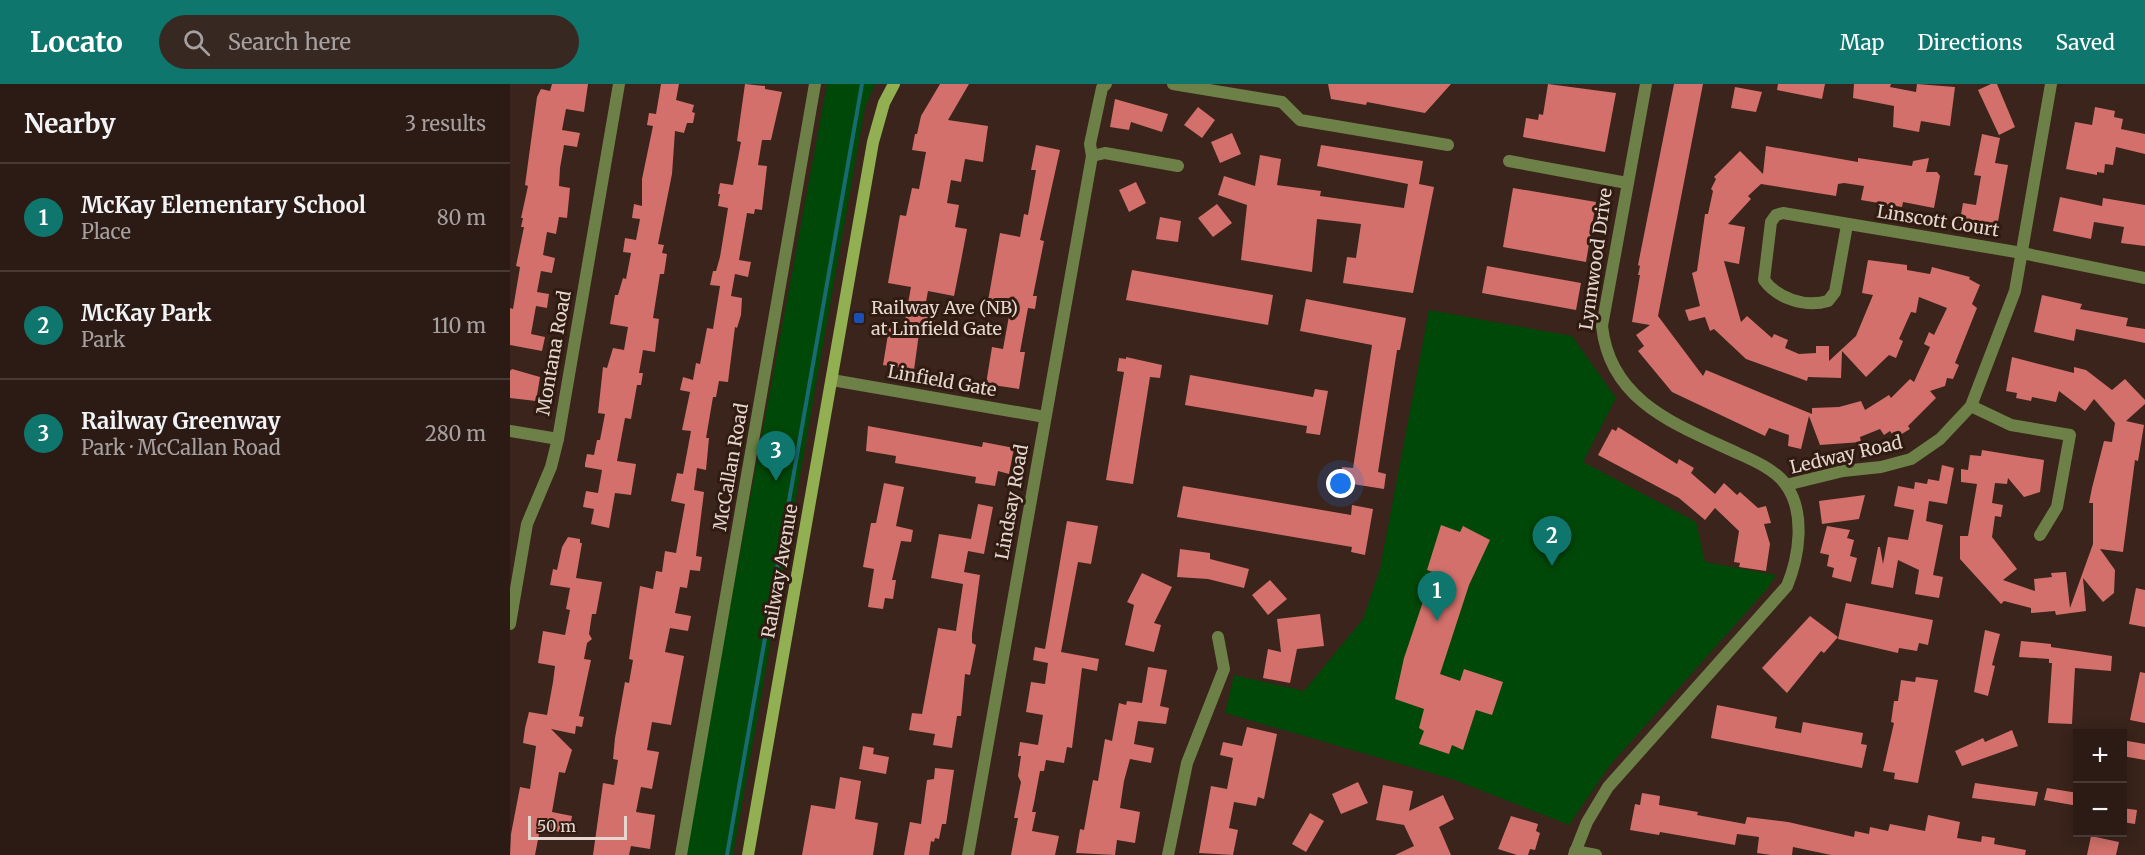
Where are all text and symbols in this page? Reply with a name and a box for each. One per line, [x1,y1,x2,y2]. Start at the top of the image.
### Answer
search box [159,15,579,69]
text: Locato [30,24,123,60]
icon: search [180,26,213,59]
text: Search here [228,28,351,56]
text: Map [1840,29,1884,56]
text: Directions [1917,29,2022,56]
text: Saved [2055,29,2115,56]
text: Nearby [24,107,116,140]
text: 3 results [405,111,486,136]
street label: Lynnwood Drive [1574,186,1617,331]
text: McKay Elementary School [81,191,366,219]
street label: Linscott Court [1875,199,2001,242]
text: 1 [39,205,48,230]
text: 80 m [437,205,486,230]
text: Place [81,219,131,244]
street label: Montana Road [531,289,576,417]
place label: Railway Ave (NB) at Linfield Gate [871,296,1018,340]
text: McKay Park [81,299,211,327]
marker: Railway Ave (NB) at Linfield Gate [852,311,866,325]
text: 2 [38,313,49,338]
text: 110 m [432,313,486,338]
text: Park [81,327,125,352]
street label: Linfield Gate [886,360,998,401]
street label: McCallan Road [708,401,753,533]
text: Railway Greenway [81,407,280,435]
text: 3 [38,421,49,446]
text: 280 m [425,421,486,446]
street label: Ledway Road [1787,430,1905,479]
pin: 3 [756,432,796,481]
text: Park · McCallan Road [81,435,281,460]
street label: Lindsay Road [990,442,1033,561]
your location [1326,469,1355,498]
street label: Railway Avenue [756,502,803,640]
pin: 2 [1532,516,1572,566]
pin: 1 [1418,572,1456,621]
map controls [2073,729,2127,837]
button: + [2073,729,2127,783]
button: − [2073,783,2127,837]
scale bar [528,813,627,840]
text: 50 m [537,816,576,836]

